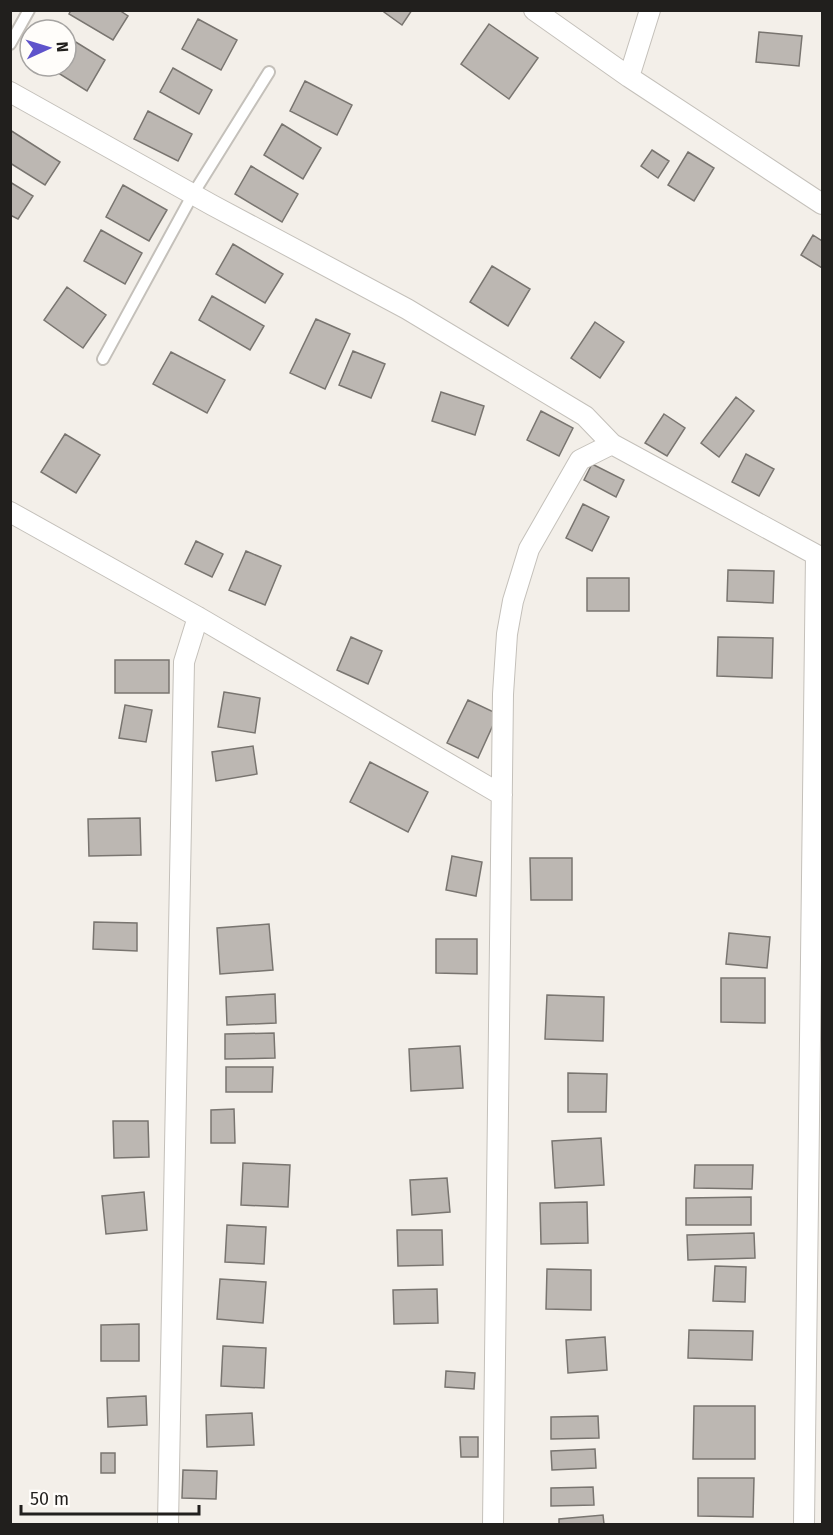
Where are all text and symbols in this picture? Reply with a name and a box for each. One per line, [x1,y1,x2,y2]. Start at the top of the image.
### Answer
north arrow [18,18,78,78]
text: N [53,41,72,53]
scale bar [21,1478,200,1516]
text: 50 m [30,1488,69,1510]

